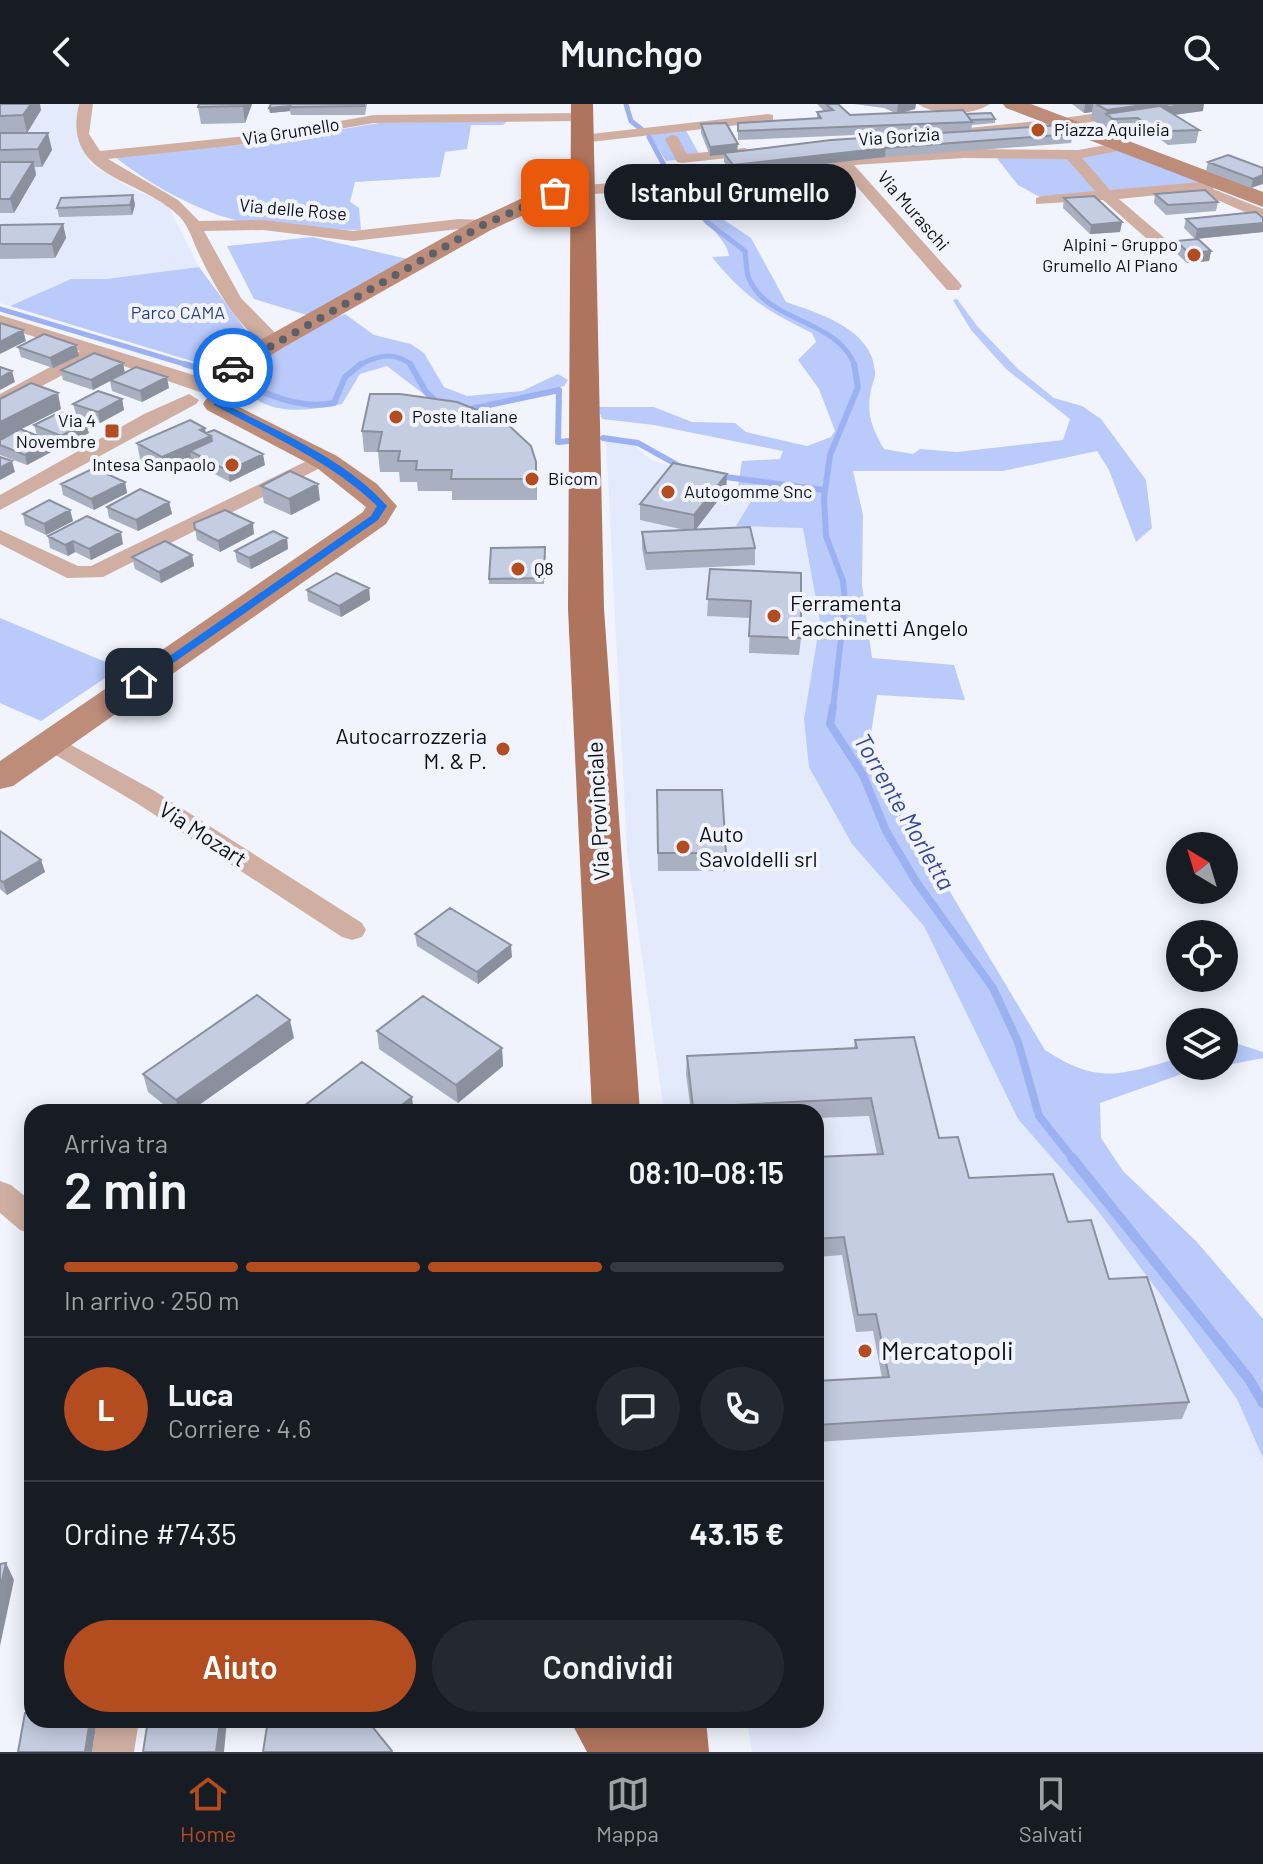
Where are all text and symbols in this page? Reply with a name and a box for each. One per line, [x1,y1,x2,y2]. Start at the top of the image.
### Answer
icon: back [40,30,84,74]
icon: search [1179,30,1223,74]
text: Munchgo [560,31,703,74]
street label: Via Grumello [241,113,341,150]
place label: Piazza Aquileia [1054,118,1170,140]
marker: Piazza Aquileia [1029,121,1047,139]
street label: Via Gorizia [857,122,940,150]
pin [521,159,589,227]
callout: Istanbul Grumello [603,165,855,221]
street label: Via Muraschi [873,166,954,255]
icon: bag [533,171,577,215]
text: Istanbul Grumello [630,176,830,207]
street label: Via delle Rose [238,193,348,225]
place label: Alpini - Gruppo Grumello Al Piano [1042,233,1178,276]
marker: Alpini - Gruppo Grumello Al Piano [1185,246,1203,264]
park label: Parco CAMA [131,301,225,323]
courier [193,328,273,408]
icon: car [211,346,255,390]
place label: Poste Italiane [412,405,518,427]
marker: Poste Italiane [387,408,405,426]
place label: Via 4 Novembre [16,409,96,452]
marker: Via 4 Novembre [103,422,121,440]
place label: Intesa Sanpaolo [92,453,216,475]
marker: Intesa Sanpaolo [223,456,241,474]
place label: Bicom [548,467,598,489]
marker: Bicom [523,470,541,488]
place label: Autogomme Snc [684,480,812,502]
marker: Autogomme Snc [659,483,677,501]
place label: Q8 [534,557,554,579]
marker: Q8 [509,560,527,578]
place label: Ferramenta Facchinetti Angelo [790,589,968,640]
marker: Ferramenta Facchinetti Angelo [765,607,783,625]
pin [105,648,173,716]
icon: home [117,660,161,704]
place label: Autocarrozzeria M. & P. [335,722,487,773]
water label: Torrente Morletta [849,728,962,895]
marker: Autocarrozzeria M. & P. [494,740,512,758]
street label: Via Provinciale [580,741,614,881]
street label: Via Mozart [155,795,252,871]
place label: Auto Savoldelli srl [699,820,818,871]
north arrow [1166,832,1238,904]
map controls [1166,832,1238,1080]
marker: Auto Savoldelli srl [674,838,692,856]
button: locate [1166,920,1238,992]
button: layers [1166,1008,1238,1080]
text: Arriva tra [64,1127,168,1158]
text: 08:10–08:15 [629,1154,784,1190]
text: 2 min [64,1157,188,1219]
text: In arrivo · 250 m [64,1284,239,1315]
place label: Mercatopoli [881,1334,1014,1365]
marker: Mercatopoli [856,1342,874,1360]
button: chat [596,1367,680,1451]
button: phone [700,1367,784,1451]
text: Luca [168,1376,233,1412]
text: L [97,1391,115,1427]
text: Corriere · 4.6 [168,1412,311,1443]
text: Ordine #7435 [64,1515,237,1551]
text: 43.15 € [690,1515,784,1551]
button: Aiuto [64,1620,416,1712]
button: Condividi [432,1620,784,1712]
tab: Home [180,1772,236,1846]
tab: Mappa [596,1772,659,1846]
tab: Salvati [1019,1772,1083,1846]

